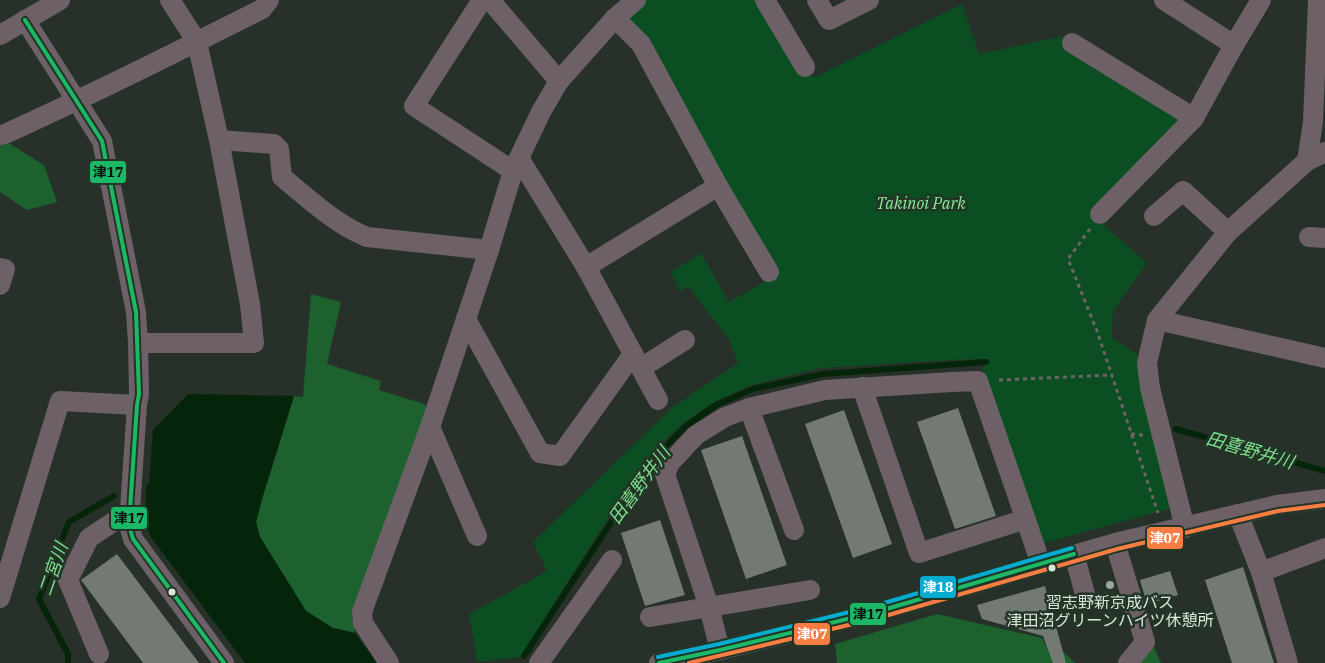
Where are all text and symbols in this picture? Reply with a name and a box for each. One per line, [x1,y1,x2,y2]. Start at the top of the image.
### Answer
line badge: 津17 [89,160,127,184]
text: 津17 [93,163,123,181]
park label: Takinoi Park [876,193,966,213]
water label: 田喜野井川 [1204,427,1298,474]
water label: 田喜野井川 [603,440,676,528]
line badge: 津17 [110,506,148,530]
text: 津17 [114,509,144,527]
line badge: 津07 [1146,526,1184,550]
text: 津07 [1150,529,1180,547]
water label: 二宮川 [33,538,73,598]
unlabelled marker [1047,563,1057,573]
line badge: 津18 [919,575,957,599]
text: 津18 [923,578,953,596]
marker: 習志野新京成バス 津田沼グリーンハイツ休憩所 [1104,579,1116,591]
unlabelled marker [167,587,177,597]
place label: 習志野新京成バス 津田沼グリーンハイツ休憩所 [1007,592,1213,630]
line badge: 津17 [849,602,887,626]
text: 津17 [853,605,883,623]
line badge: 津07 [793,622,831,646]
text: 津07 [797,625,827,643]

